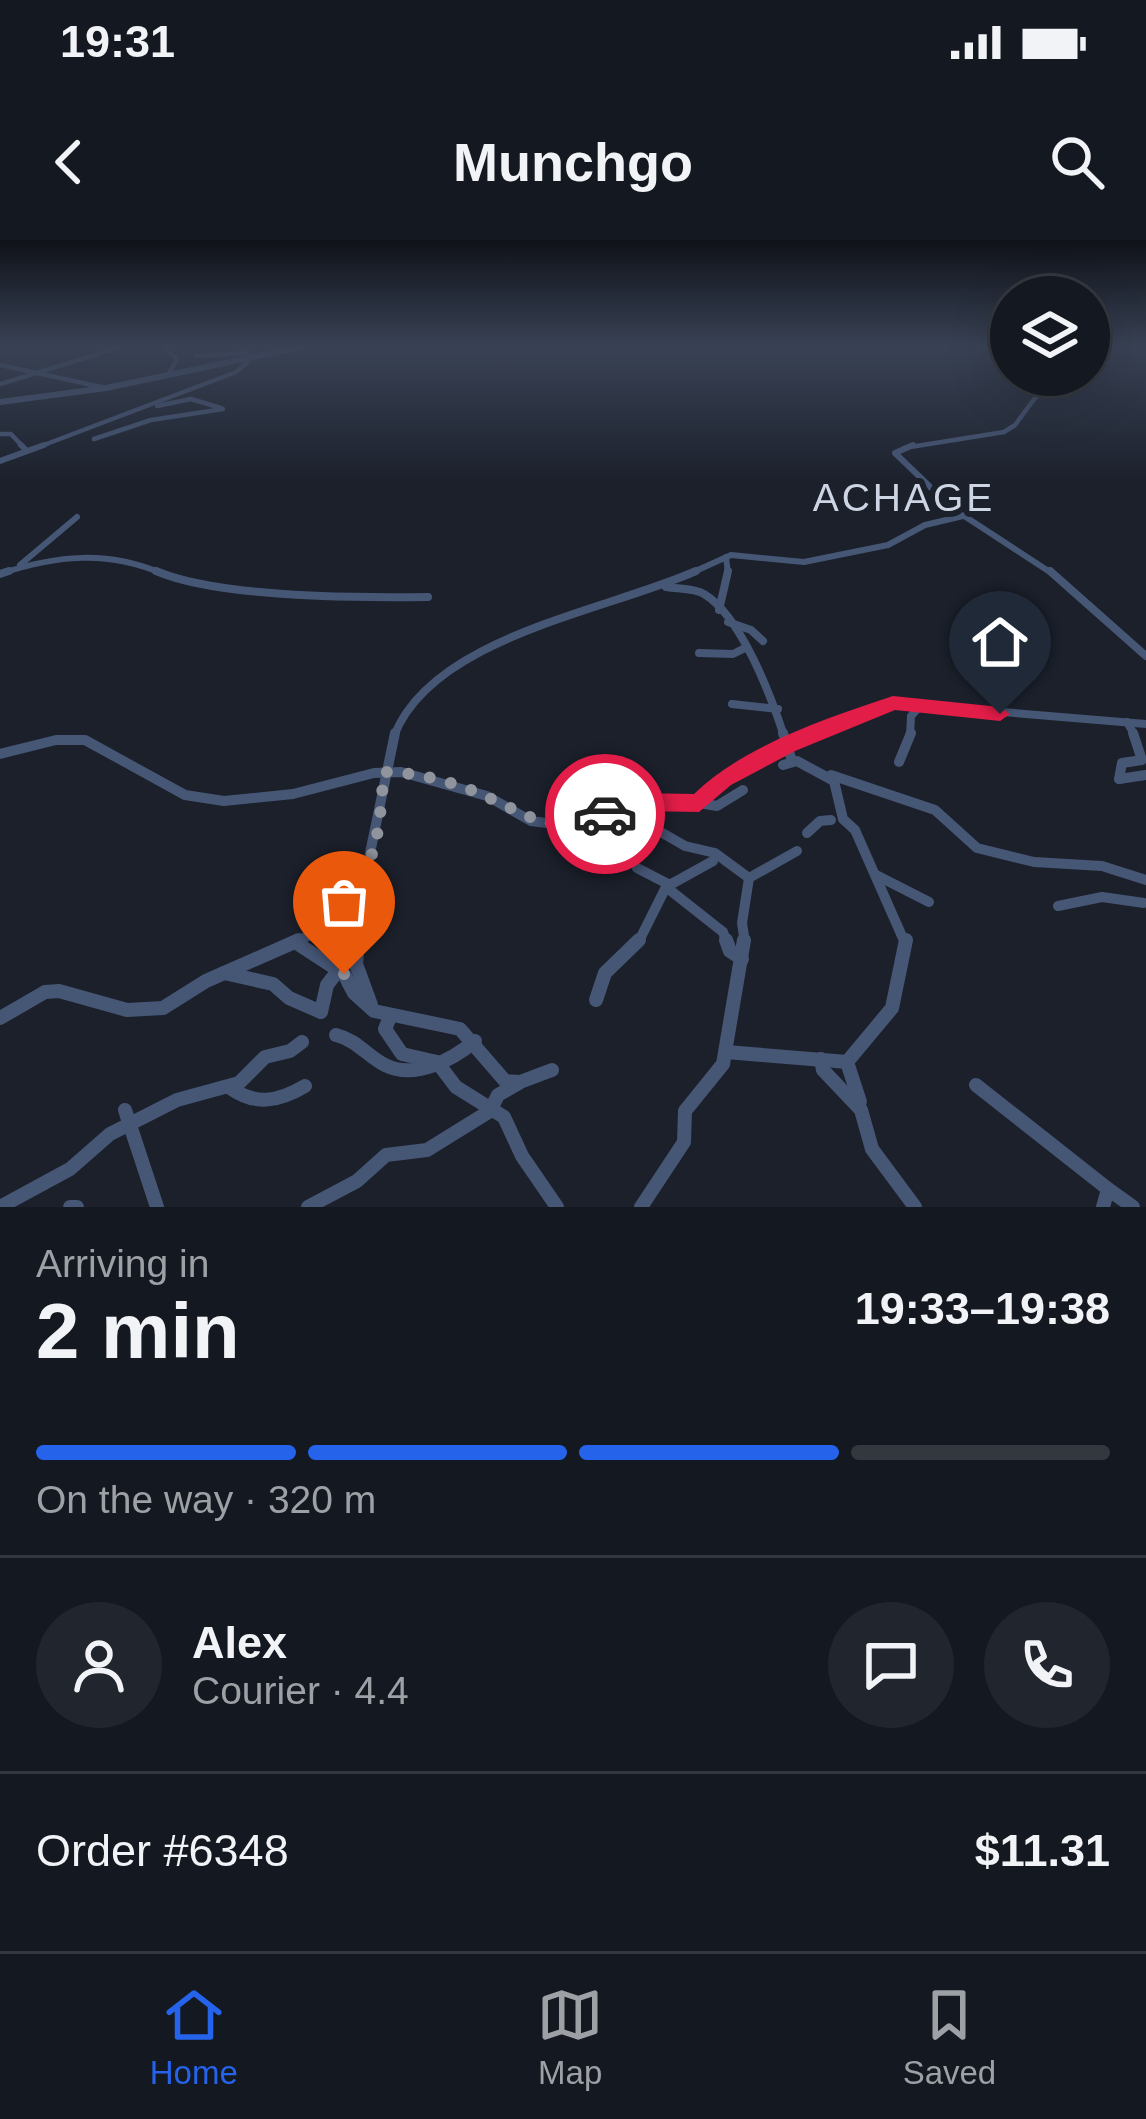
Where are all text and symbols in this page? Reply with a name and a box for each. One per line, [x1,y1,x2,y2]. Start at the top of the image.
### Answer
text: 19:31 [60,16,175,67]
icon: back [36,129,102,195]
icon: search [1044,129,1110,195]
text: Munchgo [453,132,693,192]
map controls [990,276,1110,396]
button: layers [990,276,1110,396]
district label: ACHAGE [813,476,995,519]
pin [949,591,1051,714]
icon: home [967,609,1033,675]
courier [545,754,665,874]
icon: car [572,781,638,847]
pin [293,851,395,974]
icon: bag [311,869,377,935]
text: Arriving in [36,1242,209,1285]
text: 19:33–19:38 [855,1283,1110,1334]
text: 2 min [36,1287,240,1375]
text: On the way · 320 m [36,1478,376,1521]
button: person [36,1602,162,1728]
button: chat [828,1602,954,1728]
button: phone [984,1602,1110,1728]
text: Alex [192,1617,287,1668]
text: Courier · 4.4 [192,1669,409,1712]
text: Order #6348 [36,1825,289,1876]
text: $11.31 [975,1825,1110,1876]
tab: Home [150,1982,238,2092]
tab: Map [537,1982,603,2092]
tab: Saved [903,1982,996,2092]

